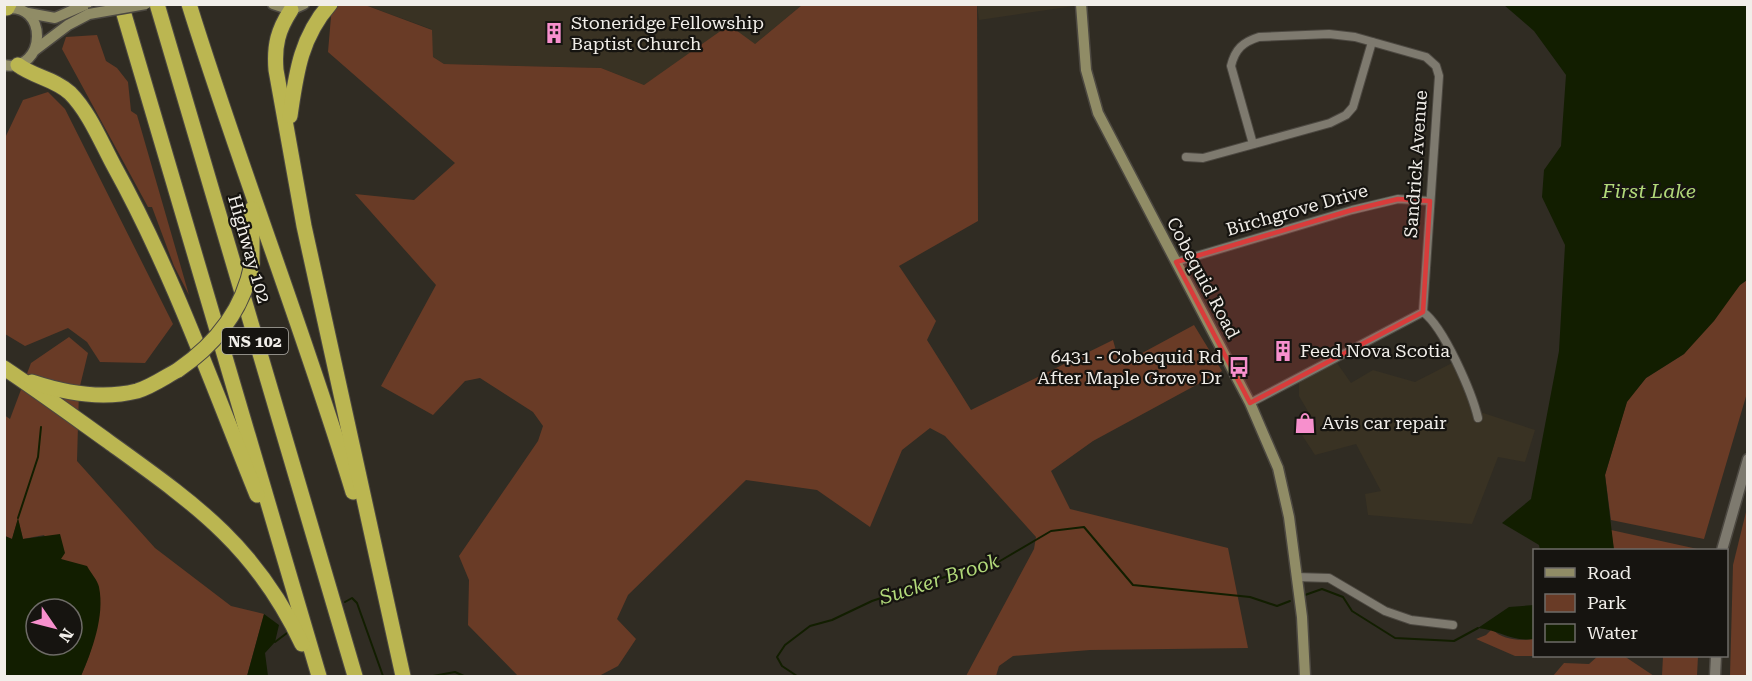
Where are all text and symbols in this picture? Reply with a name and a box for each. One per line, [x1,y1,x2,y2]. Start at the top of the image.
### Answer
place label: Stoneridge Fellowship Baptist Church [571,12,764,54]
building icon: Stoneridge Fellowship Baptist Church [542,21,566,45]
street label: Sandrick Avenue [1400,89,1431,238]
street label: Birchgrove Drive [1224,179,1370,240]
water label: First Lake [1601,179,1696,203]
street label: Highway 102 [224,192,275,305]
street label: Cobequid Road [1163,214,1244,342]
road number: NS 102 [222,328,288,354]
building icon: Feed Nova Scotia [1271,339,1295,363]
place label: Feed Nova Scotia [1300,340,1450,361]
place label: 6431 - Cobequid Rd After Maple Grove Dr [1037,346,1222,388]
bus stop icon: 6431 - Cobequid Rd After Maple Grove Dr [1227,355,1251,379]
shop icon: Avis car repair [1293,411,1317,435]
place label: Avis car repair [1322,412,1447,433]
water label: Sucker Brook [875,548,1002,610]
legend [1533,549,1728,657]
text: Road [1587,562,1632,583]
text: Park [1587,592,1627,613]
north arrow [24,597,84,657]
text: Water [1587,622,1638,643]
text: N [55,625,77,646]

